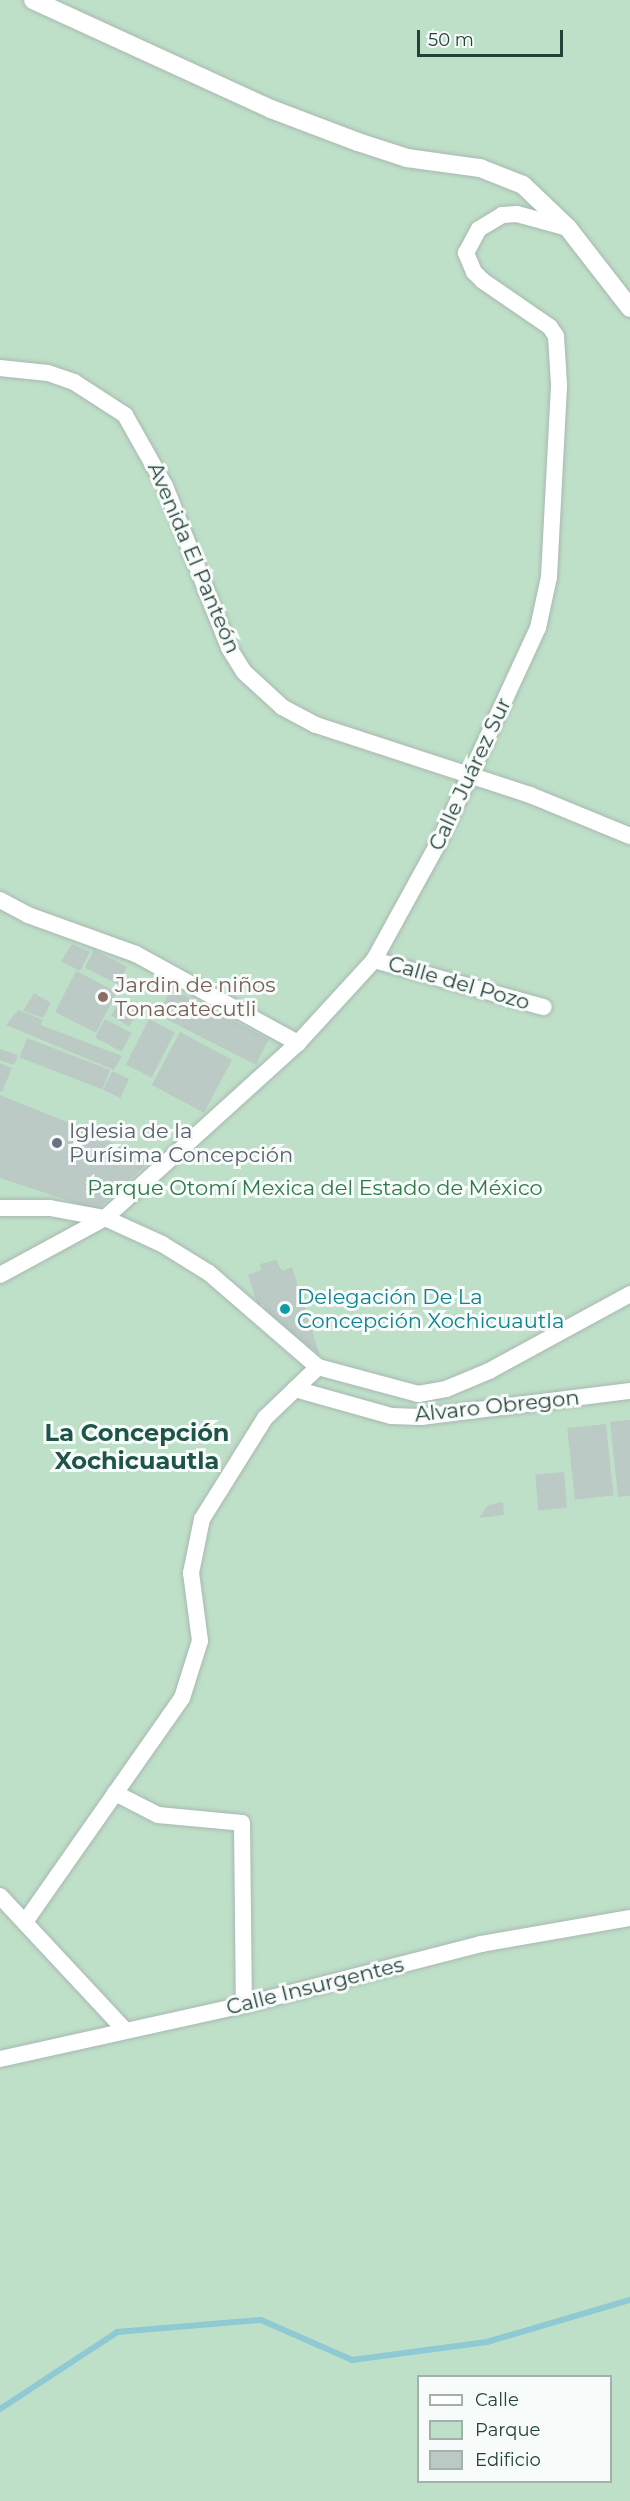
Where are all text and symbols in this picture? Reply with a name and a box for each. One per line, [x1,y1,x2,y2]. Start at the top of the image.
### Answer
scale bar [420,18,566,56]
text: 50 m [428,29,474,51]
street label: Avenida El Panteón [142,459,246,657]
street label: Calle Juárez Sur [423,693,517,855]
street label: Calle del Pozo [385,951,533,1015]
place label: Jardin de niños Tonacatecutli [115,972,276,1022]
marker: Jardin de niños Tonacatecutli [96,990,110,1004]
place label: Iglesia de la Purísima Concepción [69,1118,293,1168]
marker: Iglesia de la Purísima Concepción [50,1136,64,1150]
park label: Parque Otomí Mexica del Estado de México [87,1175,543,1201]
place label: Delegación De La Concepción Xochicuautla [297,1284,564,1334]
marker: Delegación De La Concepción Xochicuautla [278,1302,292,1316]
street label: Alvaro Obregon [413,1385,581,1427]
district label: La Concepción Xochicuautla [45,1419,229,1475]
street label: Calle Insurgentes [224,1952,406,2020]
legend [417,2375,612,2483]
text: Calle [475,2389,519,2411]
text: Parque [475,2419,540,2441]
text: Edificio [475,2449,541,2471]

